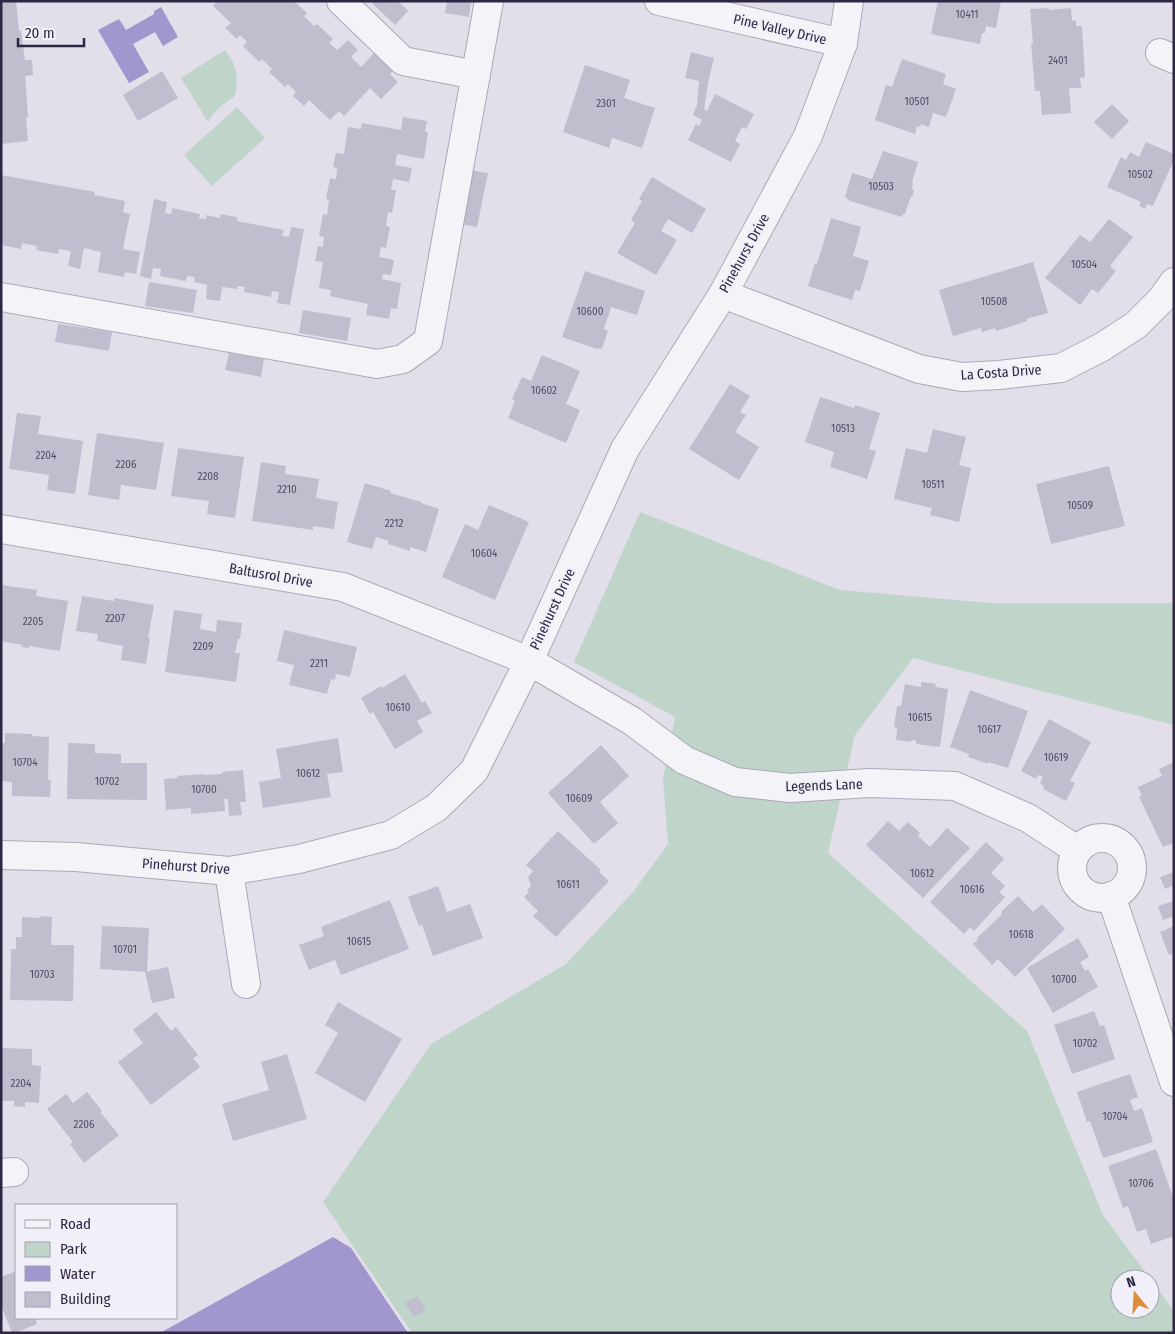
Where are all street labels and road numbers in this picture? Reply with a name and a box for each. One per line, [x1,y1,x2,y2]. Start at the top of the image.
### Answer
street label: Pine Valley Drive [732,11,828,48]
street label: Pinehurst Drive [716,211,773,296]
street label: La Costa Drive [960,361,1042,384]
street label: Baltusrol Drive [228,560,314,591]
street label: Pinehurst Drive [526,566,579,653]
street label: Legends Lane [785,776,863,795]
street label: Pinehurst Drive [141,855,231,878]

